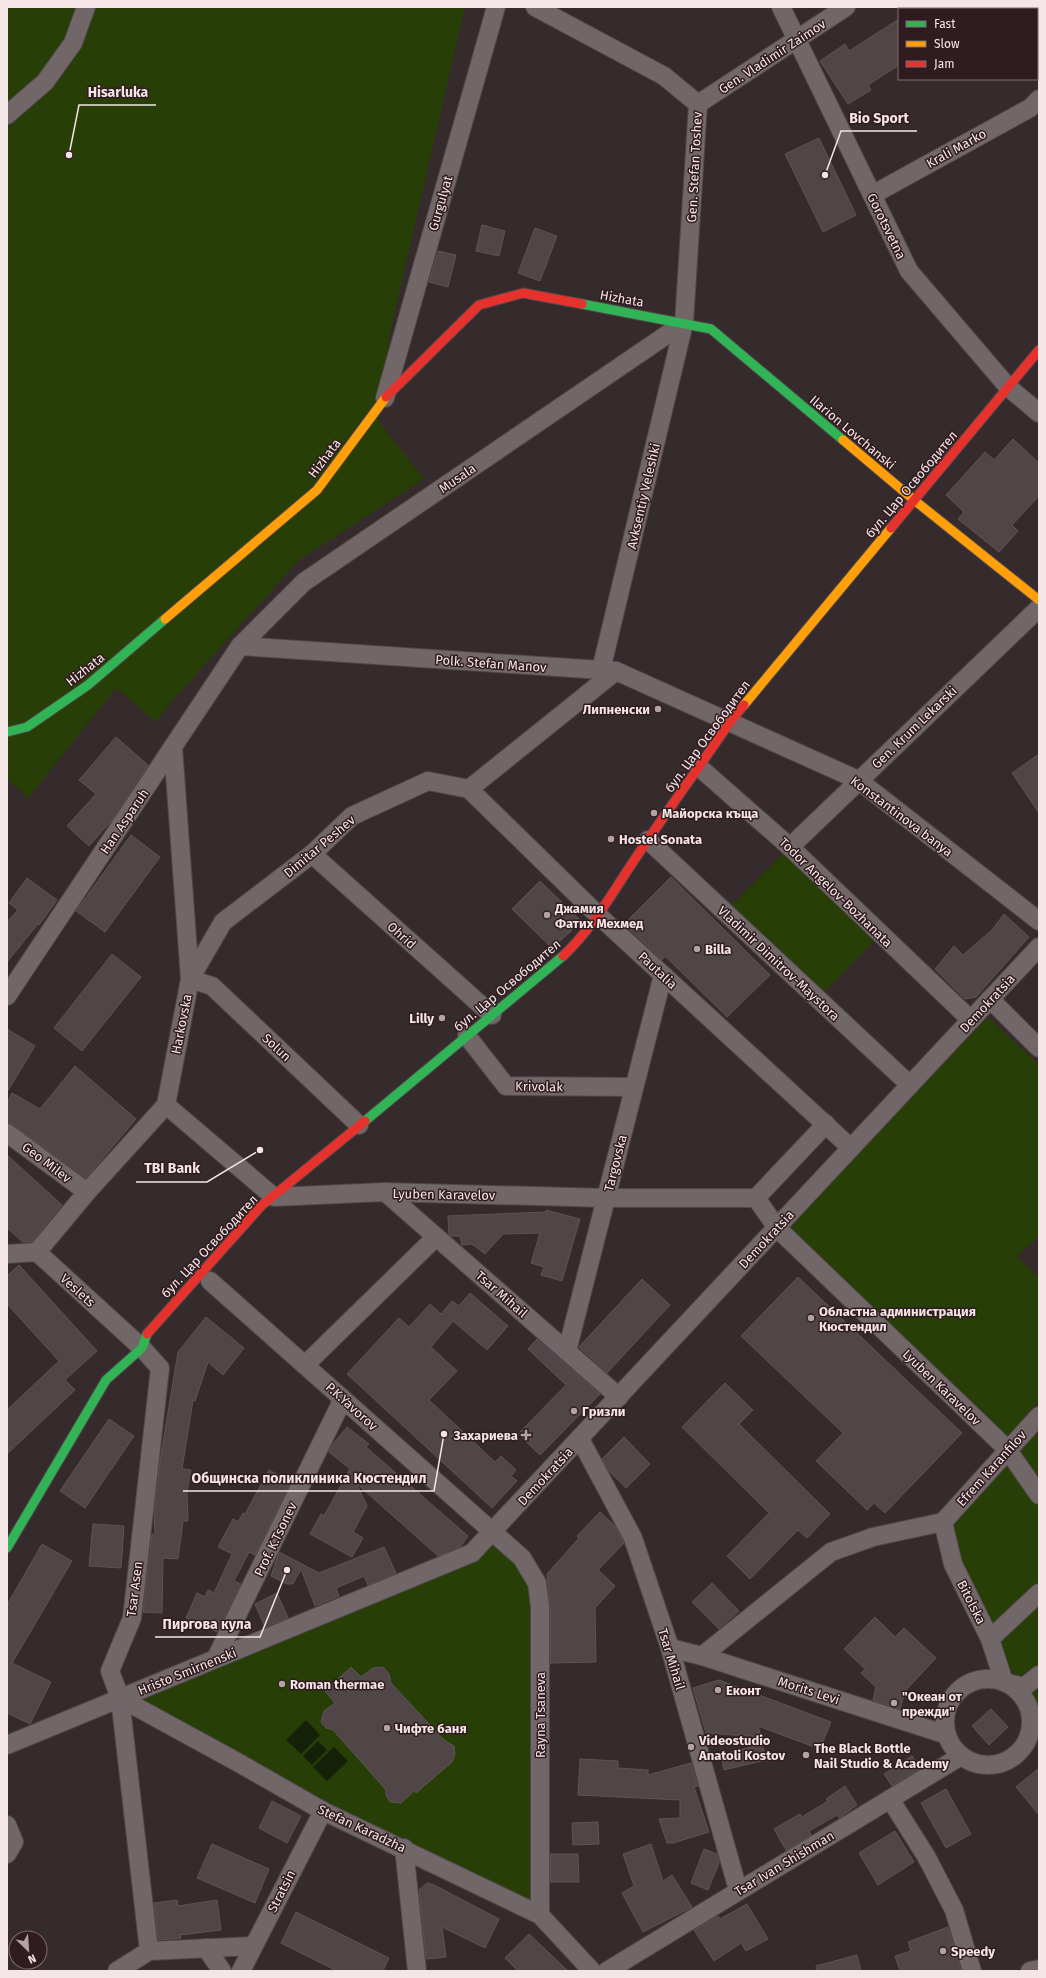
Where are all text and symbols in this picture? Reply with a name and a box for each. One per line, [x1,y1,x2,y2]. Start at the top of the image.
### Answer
legend [898,8,1038,80]
street label: Gen. Vladimir Zaimov [716,16,829,97]
text: Fast [934,17,956,31]
text: Slow [934,37,960,51]
text: Jam [934,57,954,71]
callout: Hisarluka [79,79,156,105]
text: Hisarluka [88,84,149,101]
callout: Bio Sport [841,105,917,131]
text: Bio Sport [849,110,909,127]
street label: Gen. Stefan Toshev [684,111,705,223]
street label: Krali Marko [924,126,989,171]
street label: Gurgulyat [425,174,456,232]
street label: Gorotsvetna [864,191,909,262]
street label: Hizhata [599,287,645,310]
street label: Ilarion Lovchanski [807,392,898,473]
street label: бул. Цар Освободител [862,428,960,541]
street label: Hizhata [305,436,344,481]
street label: Avksentiy Veleshki [624,442,663,551]
street label: Musala [436,461,479,496]
street label: Hizhata [63,650,107,689]
street label: Polk. Stefan Manov [435,652,548,675]
street label: бул. Цар Освободител [662,677,753,795]
street label: Gen. Krum Lekarski [869,683,960,772]
place label: Липненски [583,702,650,717]
marker: Липненски [653,704,663,714]
street label: Konstantinova banya [848,773,956,860]
street label: Han Asparuh [97,786,152,857]
place label: Майорска къща [662,806,758,821]
marker: Майорска къща [649,808,659,818]
street label: Dimitar Peshev [281,812,358,881]
place label: Hostel Sonata [619,832,702,847]
marker: Hostel Sonata [606,834,616,844]
street label: Todor Angelov-Bozhanata [776,834,895,950]
place label: Джамия Фатих Мехмед [554,901,644,931]
street label: Vladimir Dimitrov-Maystora [715,903,843,1024]
marker: Джамия Фатих Мехмед [542,910,552,920]
street label: Ohrid [384,919,419,952]
street label: бул. Цар Освободител [451,936,564,1034]
place label: Billa [705,942,731,957]
marker: Billa [692,944,702,954]
street label: Pautalia [635,949,680,992]
street label: Demokratsia [957,971,1018,1036]
street label: Harkovska [168,993,195,1055]
place label: Lilly [409,1011,434,1026]
marker: Lilly [437,1013,447,1023]
street label: Solun [259,1030,294,1064]
street label: Krivolak [515,1079,563,1094]
street label: Targovska [601,1133,630,1193]
street label: Geo Milev [19,1139,75,1186]
callout: TBI Bank [136,1156,207,1182]
text: TBI Bank [144,1160,200,1177]
street label: Lyuben Karavelov [393,1186,496,1203]
street label: бул. Цар Освободител [158,1192,261,1301]
street label: Demokratsia [736,1207,797,1272]
street label: Tsar Mihail [473,1268,531,1321]
street label: Veslets [57,1271,98,1310]
place label: Областна администрация Кюстендил [819,1304,976,1334]
marker: Областна администрация Кюстендил [806,1313,816,1323]
street label: Lyuben Karavelov [900,1346,984,1429]
street label: P.K.Yavorov [323,1379,381,1434]
place label: Гризли [582,1404,626,1419]
marker: Гризли [569,1406,579,1416]
street label: Efrem Karanfilov [954,1427,1030,1509]
place label: Захариева [452,1428,518,1443]
marker: Захариева [521,1430,531,1440]
street label: Demokratsia [515,1444,576,1509]
callout: Общинска поликлиника Кюстендил [183,1465,434,1491]
text: Общинска поликлиника Кюстендил [192,1470,426,1487]
street label: Prof. K.Tsonev [251,1499,300,1579]
street label: Tsar Asen [124,1560,145,1618]
street label: Bitolska [954,1578,989,1627]
callout: Пиргова кула [155,1611,260,1637]
text: Пиргова кула [163,1616,252,1633]
street label: Tsar Mihail [655,1627,688,1692]
street label: Hristo Smirnenski [136,1645,239,1698]
street label: Rayna Tsaneva [533,1672,548,1758]
street label: Morits Levi [776,1673,842,1707]
place label: Roman thermae [290,1677,384,1692]
marker: Roman thermae [277,1679,287,1689]
place label: Еконт [726,1683,762,1698]
marker: Еконт [713,1685,723,1695]
place label: "Океан от прежди" [902,1689,963,1719]
marker: "Океан от прежди" [889,1698,899,1708]
place label: Чифте баня [395,1721,467,1736]
marker: Чифте баня [382,1723,392,1733]
place label: Videostudio Anatoli Kostov [698,1733,785,1763]
place label: The Black Bottle Nail Studio & Academy [814,1741,949,1771]
marker: Videostudio Anatoli Kostov [686,1742,696,1752]
marker: The Black Bottle Nail Studio & Academy [801,1750,811,1760]
street label: Stefan Karadzha [315,1802,408,1855]
street label: Tsar Ivan Shishman [732,1828,837,1899]
street label: Stratsin [264,1868,298,1915]
north arrow [8,1930,48,1970]
place label: Speedy [951,1944,995,1959]
marker: Speedy [938,1946,948,1956]
text: N [26,1951,38,1966]

